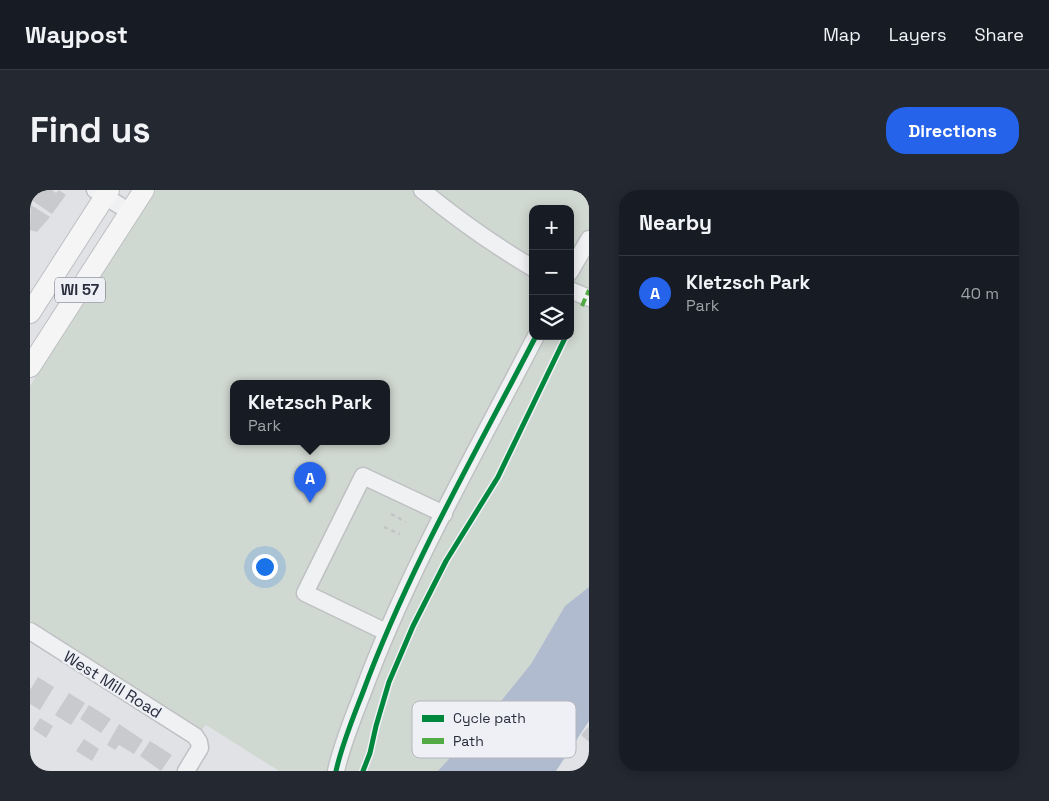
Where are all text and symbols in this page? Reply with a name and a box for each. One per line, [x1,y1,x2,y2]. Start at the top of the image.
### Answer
text: Waypost [25,19,128,50]
text: Map [823,23,861,46]
text: Layers [889,23,946,46]
text: Share [974,23,1024,46]
button: Directions [886,107,1019,154]
text: Find us [30,108,151,152]
map controls [529,205,574,340]
button: + [529,205,574,250]
text: Nearby [639,209,712,236]
button: − [529,250,574,295]
text: Kletzsch Park [686,270,810,295]
road number: WI 57 [55,278,105,302]
text: A [650,283,660,304]
text: 40 m [961,283,999,304]
button: layers [529,295,574,340]
text: Park [686,295,719,316]
popup [230,380,390,445]
text: Kletzsch Park [248,390,372,415]
text: Park [248,415,281,436]
pin: A [294,462,326,503]
your location [252,554,278,580]
street label: West Mill Road [60,646,166,723]
legend [412,701,576,758]
text: Cycle path [453,709,526,727]
text: Path [453,732,484,750]

